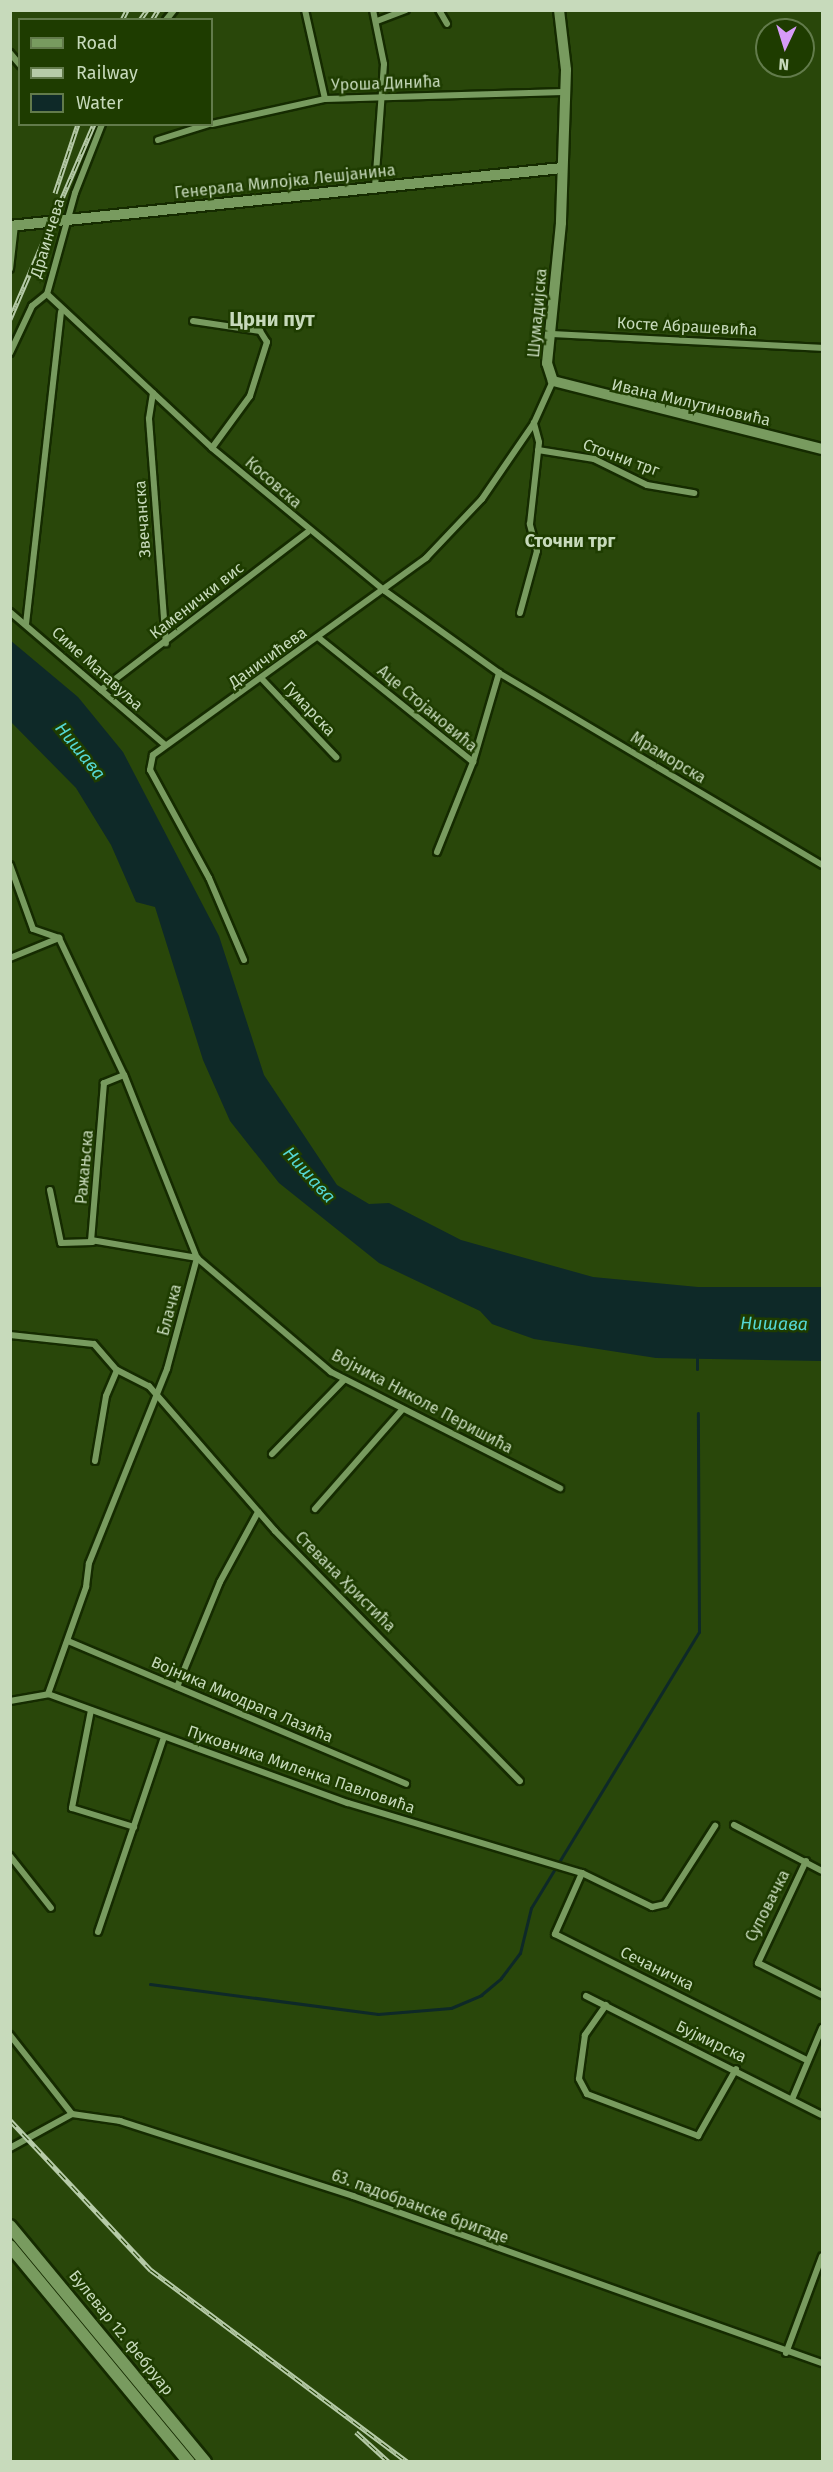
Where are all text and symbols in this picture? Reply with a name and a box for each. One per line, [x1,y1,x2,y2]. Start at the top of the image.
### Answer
legend [18,18,213,126]
north arrow [755,18,815,78]
text: Road [76,32,118,54]
text: N [778,55,790,74]
text: Railway [76,62,138,84]
street label: Уроша Динића [331,72,441,96]
text: Water [76,92,123,114]
street label: Генерала Милојка Лешјанина [173,161,397,203]
street label: Драинчева [27,196,69,280]
street label: Шумадијска [525,268,551,358]
district label: Црни пут [229,307,315,331]
street label: Косте Абрашевића [616,314,758,340]
street label: Ивана Милутиновића [610,375,772,431]
street label: Сточни трг [580,435,662,481]
street label: Косовска [241,453,305,513]
street label: Звечанска [131,480,155,558]
district label: Сточни трг [525,530,615,552]
street label: Каменички вис [146,558,248,644]
street label: Симе Матавуља [47,623,147,715]
street label: Даничићева [225,623,311,693]
street label: Аце Стојановића [373,662,481,756]
street label: Гумарска [279,678,339,740]
water label: Нишава [50,718,110,784]
street label: Мраморска [627,728,709,788]
street label: Ражањска [72,1129,98,1205]
water label: Нишава [278,1143,340,1207]
street label: Блачка [154,1282,186,1338]
water label: Нишава [740,1313,808,1335]
street label: Војника Николе Перишића [328,1346,516,1458]
street label: Стевана Христића [291,1528,399,1636]
street label: Војника Миодрага Лазића [148,1653,336,1747]
street label: Пуковника Миленка Павловића [185,1722,417,1818]
street label: Суповачка [742,1867,794,1945]
street label: Сечаничка [617,1943,697,1995]
street label: Бујмирска [673,2017,749,2067]
street label: 63. падобранске бригаде [329,2166,511,2248]
street label: Булевар 12. фебруар [65,2267,177,2399]

